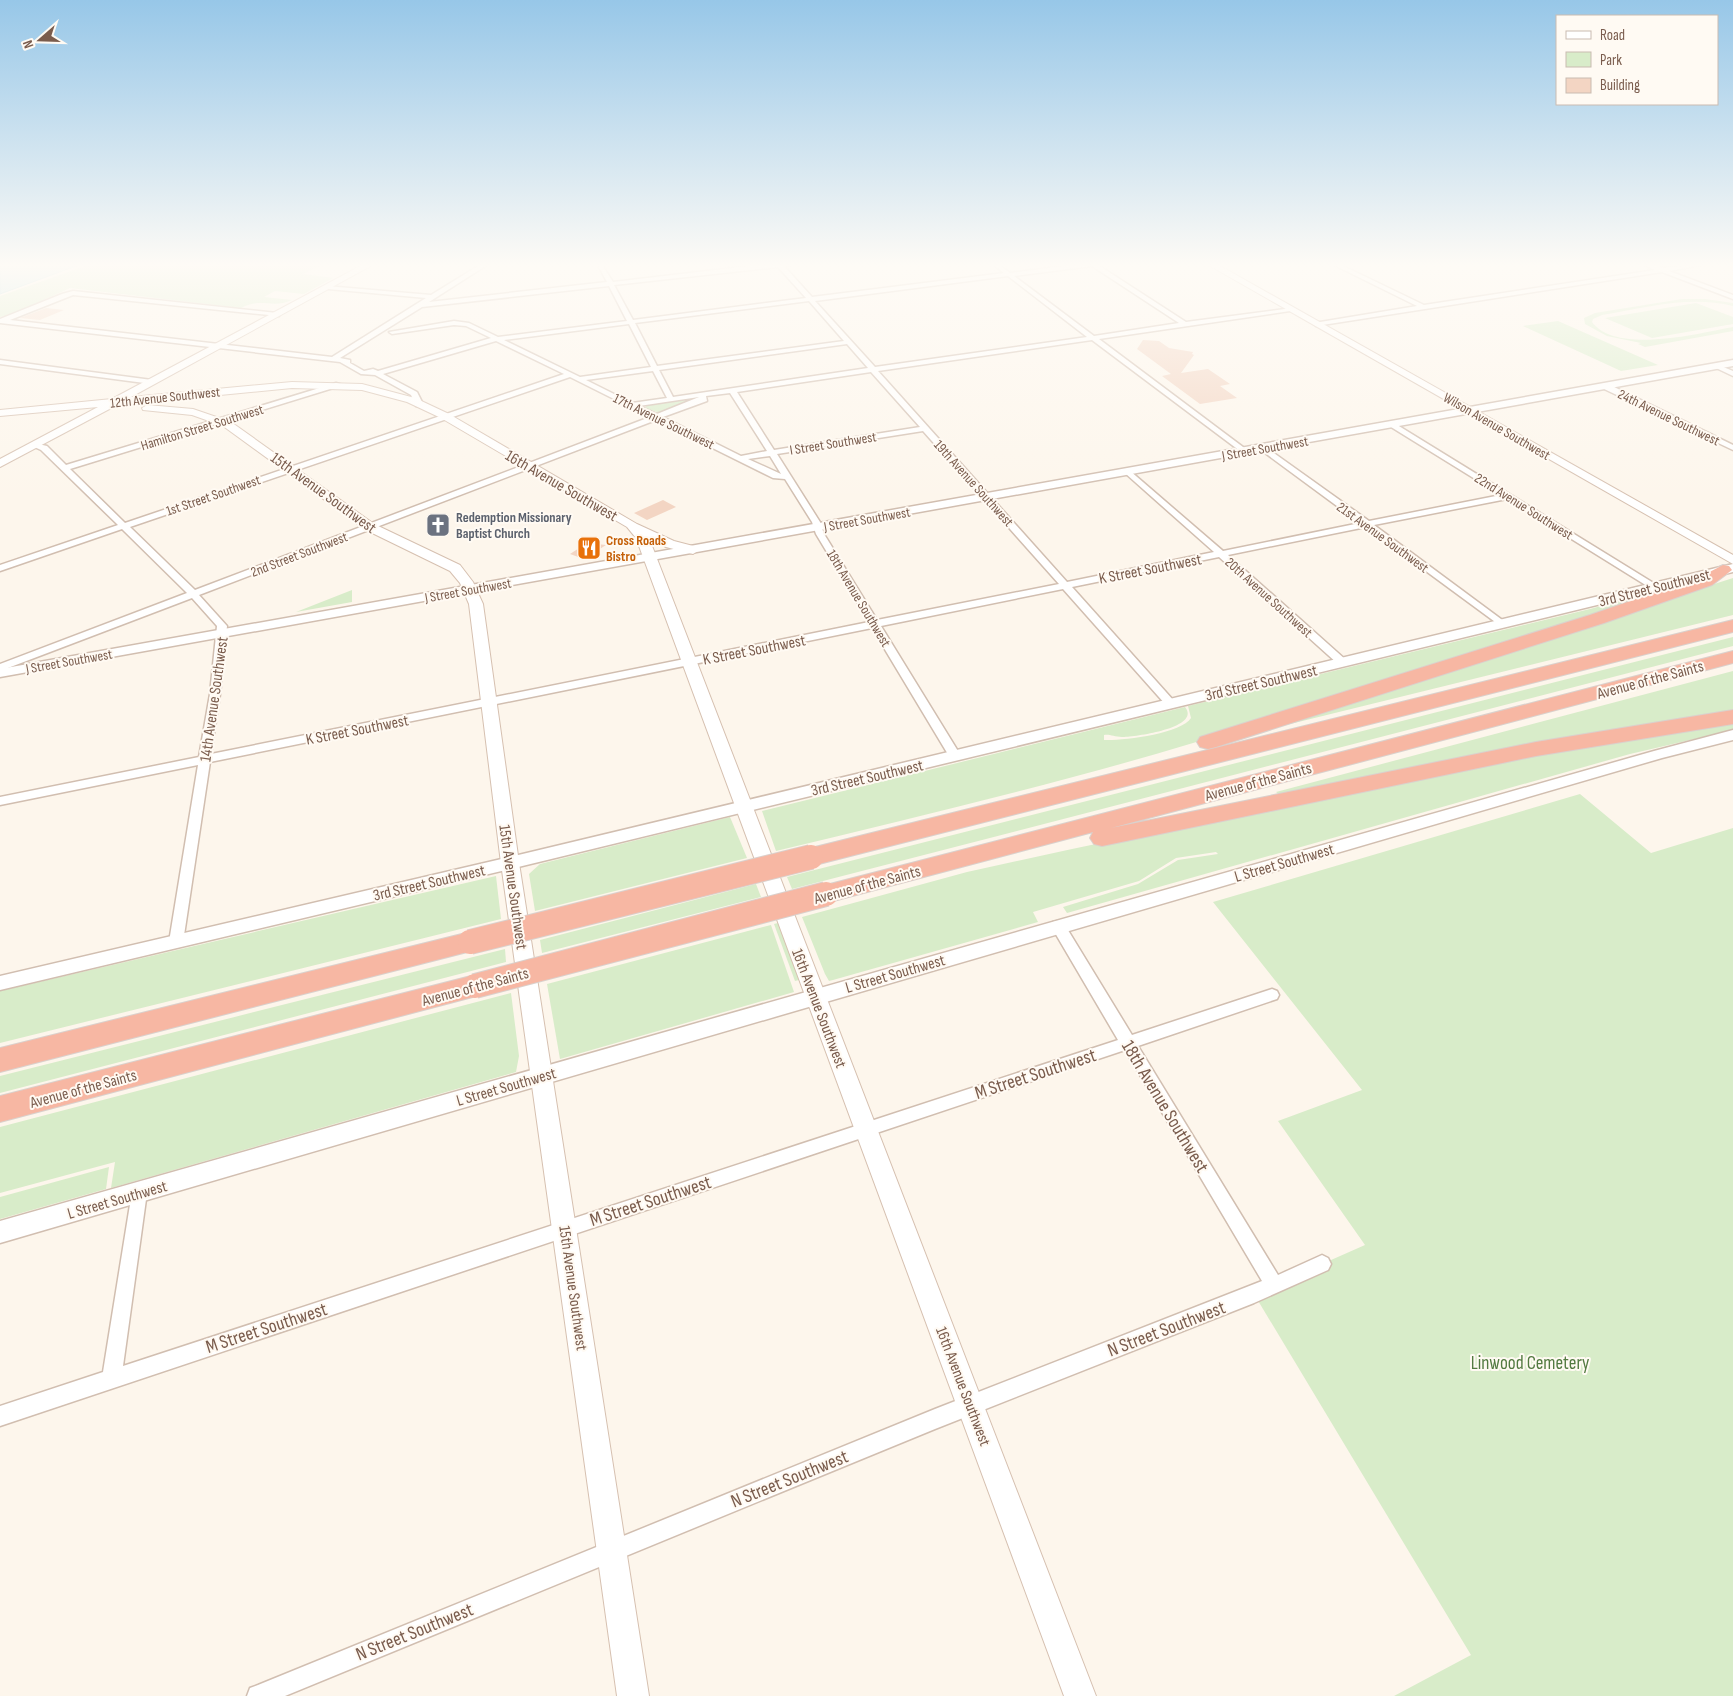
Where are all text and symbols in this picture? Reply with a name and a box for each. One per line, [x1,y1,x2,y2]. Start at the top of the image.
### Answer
north arrow [15,15,65,65]
legend [1556,15,1718,105]
text: Road [1600,26,1625,45]
text: N [19,38,38,51]
text: Park [1600,51,1622,70]
text: Building [1600,76,1640,95]
street label: 12th Avenue Southwest [109,383,221,412]
street label: 24th Avenue Southwest [1615,385,1722,449]
street label: Wilson Avenue Southwest [1440,389,1553,464]
street label: 17th Avenue Southwest [611,390,717,453]
street label: Hamilton Street Southwest [139,401,265,454]
street label: I Street Southwest [789,428,878,459]
street label: J Street Southwest [1220,433,1310,465]
street label: 19th Avenue Southwest [930,436,1017,530]
street label: 16th Avenue Southwest [502,446,621,526]
street label: 15th Avenue Southwest [267,449,380,538]
street label: 22nd Avenue Southwest [1471,469,1576,543]
street label: 1st Street Southwest [164,471,263,520]
street label: 21st Avenue Southwest [1333,498,1432,576]
street label: J Street Southwest [822,504,912,536]
place label: Redemption Missionary Baptist Church [456,509,572,542]
church icon: Redemption Missionary Baptist Church [425,512,451,538]
street label: 2nd Street Southwest [248,528,350,581]
place label: Cross Roads Bistro [606,532,666,565]
restaurant icon: Cross Roads Bistro [576,535,602,561]
street label: 18th Avenue Southwest [823,546,894,650]
street label: K Street Southwest [1097,550,1203,589]
street label: 20th Avenue Southwest [1222,554,1316,641]
street label: 3rd Street Southwest [1597,565,1712,612]
street label: J Street Southwest [423,575,513,607]
street label: K Street Southwest [701,631,807,670]
street label: 14th Avenue Southwest [196,635,233,763]
street label: J Street Southwest [24,646,114,678]
street label: Avenue of the Saints [1594,657,1706,704]
street label: 3rd Street Southwest [1203,661,1319,706]
street label: K Street Southwest [304,711,410,750]
street label: 3rd Street Southwest [809,756,925,801]
street label: Avenue of the Saints [1202,759,1314,806]
street label: 15th Avenue Southwest [494,824,531,951]
street label: L Street Southwest [1232,840,1336,887]
street label: 3rd Street Southwest [371,861,487,906]
street label: Avenue of the Saints [811,862,923,909]
street label: 16th Avenue Southwest [787,946,850,1071]
street label: L Street Southwest [843,951,947,998]
street label: Avenue of the Saints [419,964,531,1011]
street label: 18th Avenue Southwest [1116,1037,1213,1177]
street label: M Street Southwest [972,1044,1099,1105]
street label: L Street Southwest [454,1064,558,1111]
street label: Avenue of the Saints [27,1066,139,1113]
street label: M Street Southwest [587,1171,714,1232]
street label: L Street Southwest [65,1177,169,1224]
street label: 15th Avenue Southwest [554,1225,591,1352]
street label: N Street Southwest [1104,1296,1229,1362]
street label: M Street Southwest [203,1298,330,1359]
street label: 16th Avenue Southwest [931,1324,994,1449]
park label: Linwood Cemetery [1471,1352,1590,1375]
street label: N Street Southwest [728,1445,852,1513]
street label: N Street Southwest [353,1598,477,1666]

